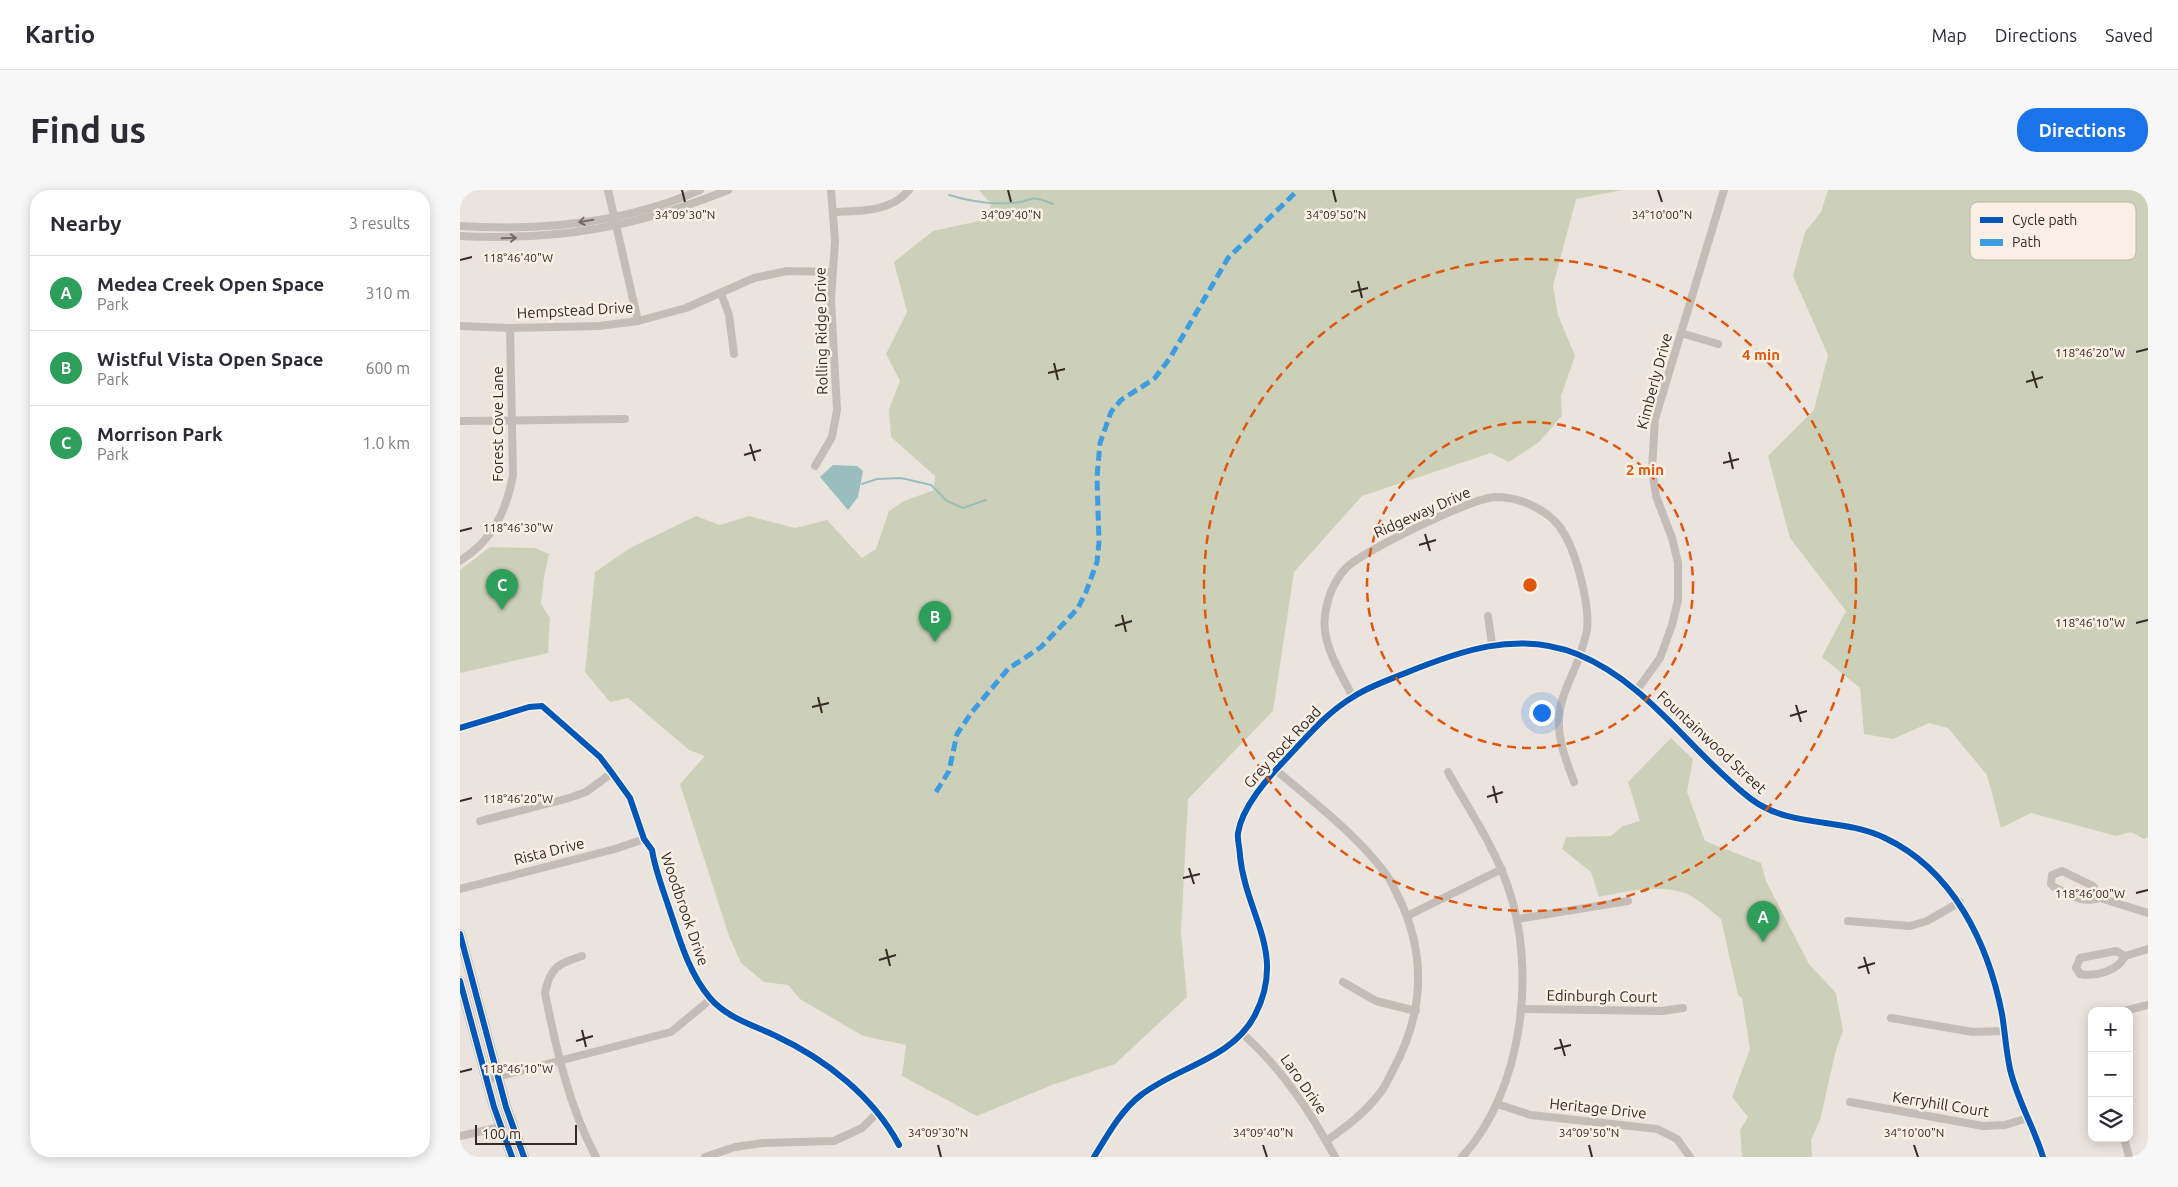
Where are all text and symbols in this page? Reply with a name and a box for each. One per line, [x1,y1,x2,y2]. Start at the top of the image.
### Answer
text: Kartio [25,21,95,48]
text: Map [1931,25,1967,45]
text: Directions [1995,25,2077,45]
text: Saved [2105,25,2153,45]
button: Directions [2017,108,2148,152]
text: Find us [30,110,146,150]
legend [1970,202,2136,260]
text: 34°09'30"N [655,208,715,221]
text: 34°09'40"N [981,208,1041,221]
text: 34°09'50"N [1306,208,1366,221]
text: 34°10'00"N [1632,208,1692,221]
text: Nearby [50,211,121,235]
text: Cycle path [2012,212,2077,228]
text: 3 results [349,214,410,232]
one-way arrow [578,216,594,226]
one-way arrow [500,233,516,243]
text: Path [2012,234,2041,250]
text: 118°46'40"W [483,251,553,264]
street label: Rolling Ridge Drive [811,267,831,395]
text: Medea Creek Open Space [97,273,324,295]
text: A [60,284,72,302]
text: 310 m [365,284,410,302]
text: Park [97,295,129,313]
street label: Hempstead Drive [516,298,634,322]
street label: Kimberly Drive [1633,331,1675,431]
text: 4 min [1742,346,1780,363]
text: 118°46'20"W [2055,346,2125,359]
text: Wistful Vista Open Space [97,348,323,370]
text: B [61,359,71,377]
text: 600 m [365,359,410,377]
street label: Forest Cove Lane [489,366,506,482]
text: Park [97,370,129,388]
text: Morrison Park [97,423,223,445]
text: C [61,434,71,452]
text: 1.0 km [362,434,410,452]
text: Park [97,445,129,463]
text: 2 min [1626,461,1664,478]
street label: Ridgeway Drive [1371,483,1473,541]
text: 118°46'30"W [483,521,553,534]
pin: C [486,569,518,610]
centre of rings [1521,576,1539,594]
pin: B [919,601,951,642]
text: 118°46'10"W [2055,616,2125,629]
street label: Fountainwood Street [1654,687,1770,797]
your location [1529,700,1555,726]
street label: Grey Rock Road [1240,703,1324,791]
text: 118°46'20"W [483,792,553,805]
street label: Rista Drive [512,834,586,868]
street label: Woodbrook Drive [658,850,712,968]
text: 118°46'00"W [2055,887,2125,900]
pin: A [1747,901,1779,942]
street label: Edinburgh Court [1546,987,1658,1005]
map controls [2088,1007,2133,1142]
button: + [2088,1007,2133,1052]
street label: Laro Drive [1277,1051,1331,1117]
button: − [2088,1052,2133,1097]
text: 118°46'10"W [483,1062,553,1075]
street label: Kerryhill Court [1891,1088,1991,1120]
street label: Heritage Drive [1549,1094,1647,1122]
button: layers [2088,1097,2133,1142]
scale bar [475,1122,578,1145]
text: 100 m [482,1126,521,1142]
text: 34°09'30"N [908,1126,968,1139]
text: 34°09'40"N [1233,1126,1293,1139]
text: 34°09'50"N [1559,1126,1619,1139]
text: 34°10'00"N [1884,1126,1944,1139]

